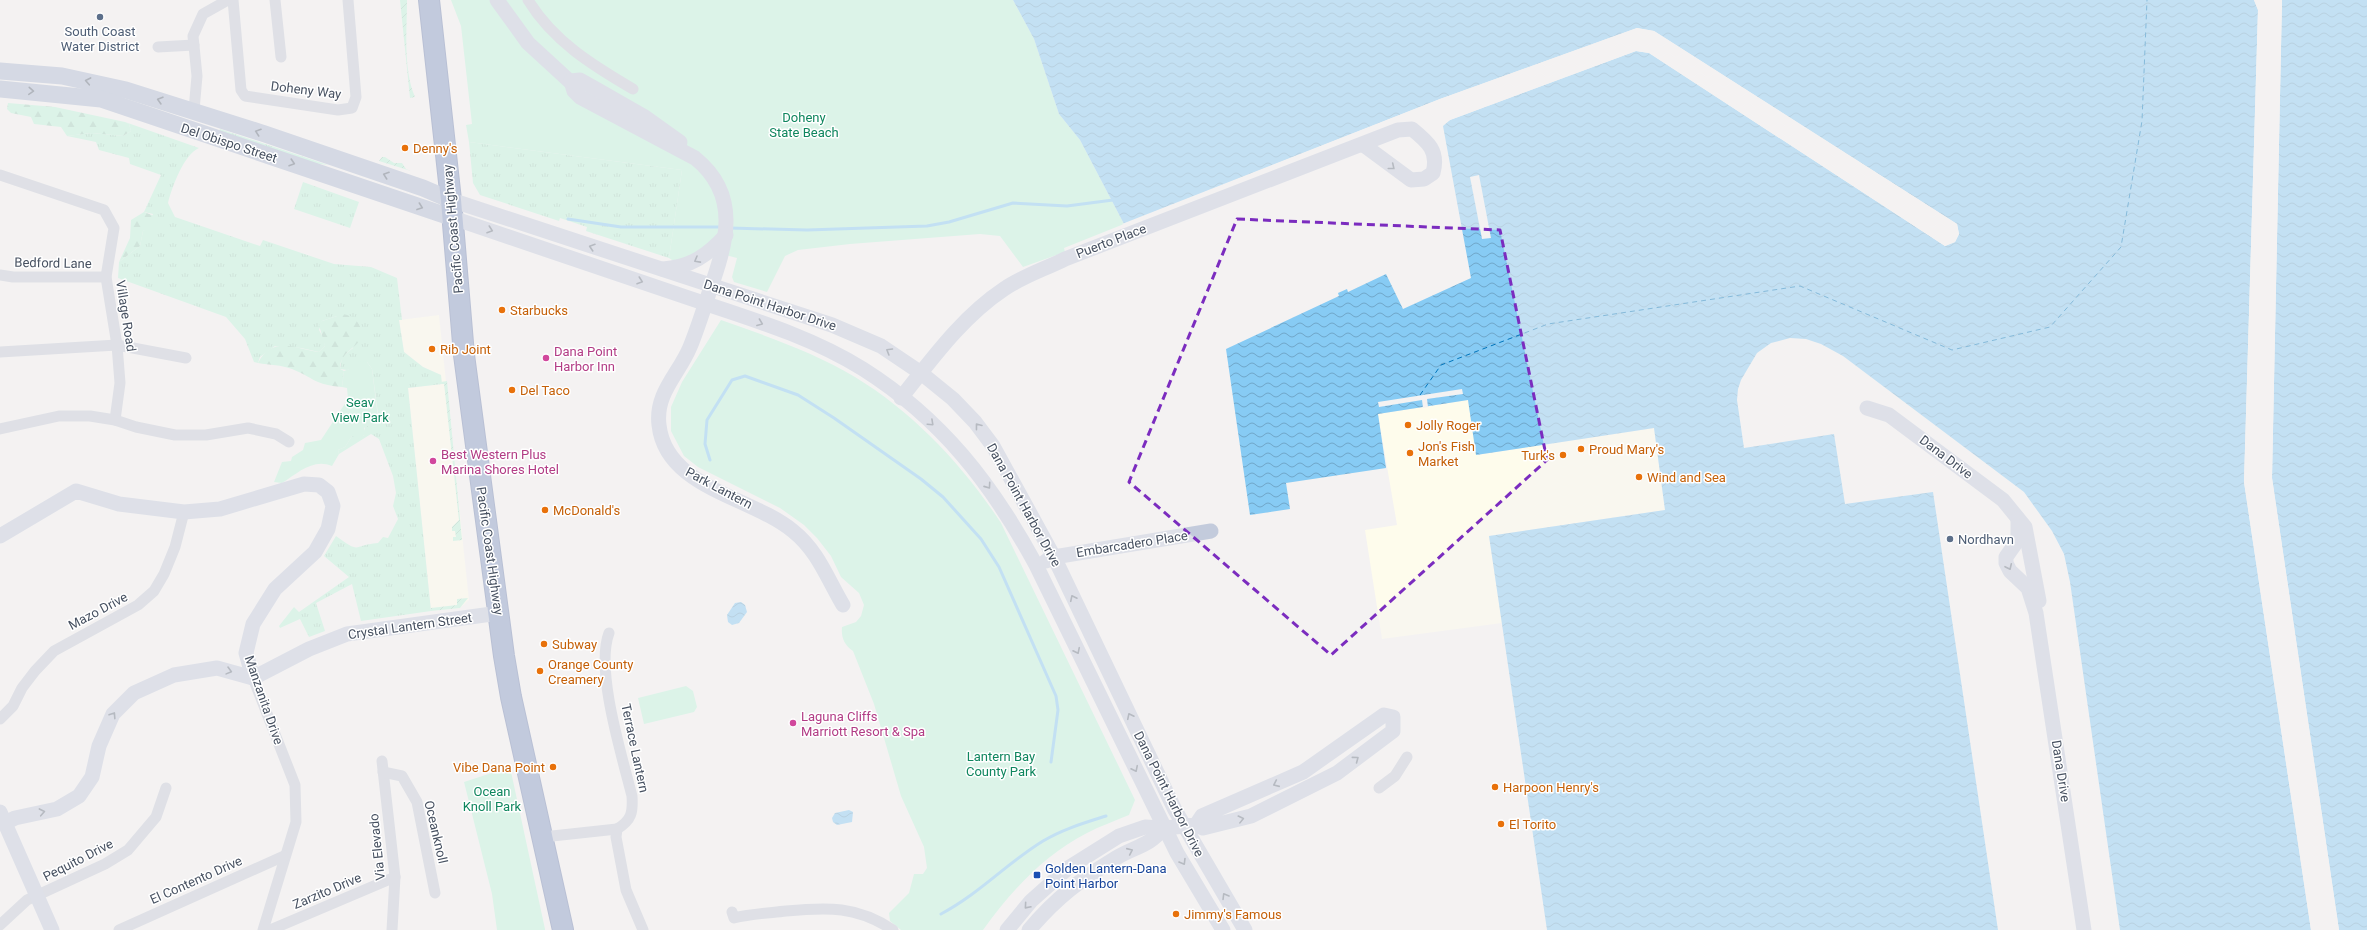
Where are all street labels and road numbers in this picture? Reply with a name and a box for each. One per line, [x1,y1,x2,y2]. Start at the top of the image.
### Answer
street label: Doheny Way [270,78,342,102]
street label: Del Obispo Street [179,120,279,166]
street label: Pacific Coast Highway [440,164,466,294]
street label: Puerto Place [1074,221,1148,261]
street label: Bedford Lane [14,255,92,271]
street label: Dana Point Harbor Drive [702,276,838,334]
street label: Village Road [113,279,139,353]
street label: Dana Drive [1917,432,1975,482]
street label: Dana Point Harbor Drive [984,441,1064,569]
street label: Park Lantern [683,464,755,512]
street label: Pacific Coast Highway [474,486,506,616]
street label: Embarcadero Place [1075,528,1189,560]
street label: Mazo Drive [66,589,130,633]
street label: Crystal Lantern Street [347,610,473,642]
street label: Manzanita Drive [242,653,286,747]
street label: Terrace Lantern [618,702,652,794]
street label: Dana Point Harbor Drive [1131,729,1207,859]
street label: Dana Drive [2049,739,2073,803]
street label: Oceanknoll [421,799,451,865]
street label: Via Elevado [366,813,388,881]
street label: Pequito Drive [40,836,116,884]
street label: El Contento Drive [148,853,244,907]
street label: Zarzito Drive [291,870,364,912]

